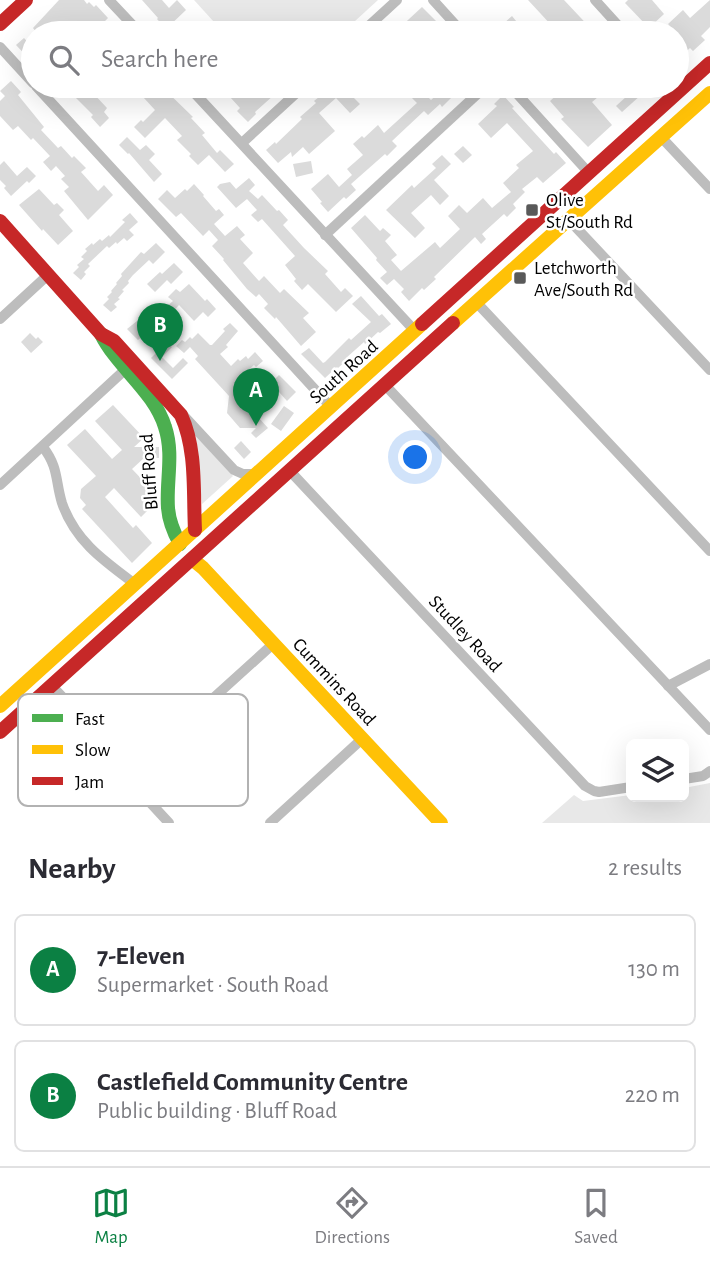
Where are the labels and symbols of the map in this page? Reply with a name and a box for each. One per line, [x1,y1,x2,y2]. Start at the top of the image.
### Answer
place label: Olive St/South Rd [546,191,633,232]
marker: Olive St/South Rd [524,202,540,218]
place label: Letchworth Ave/South Rd [534,259,633,300]
marker: Letchworth Ave/South Rd [512,270,528,286]
pin: B [137,303,183,361]
street label: South Road [306,337,382,407]
pin: A [233,368,279,426]
street label: Bluff Road [137,433,162,511]
your location [398,440,432,474]
street label: Studley Road [425,592,505,676]
street label: Cummins Road [289,635,379,729]
legend [18,694,248,806]
text: Fast [75,710,105,729]
text: Slow [75,741,111,760]
text: Jam [75,773,104,792]

